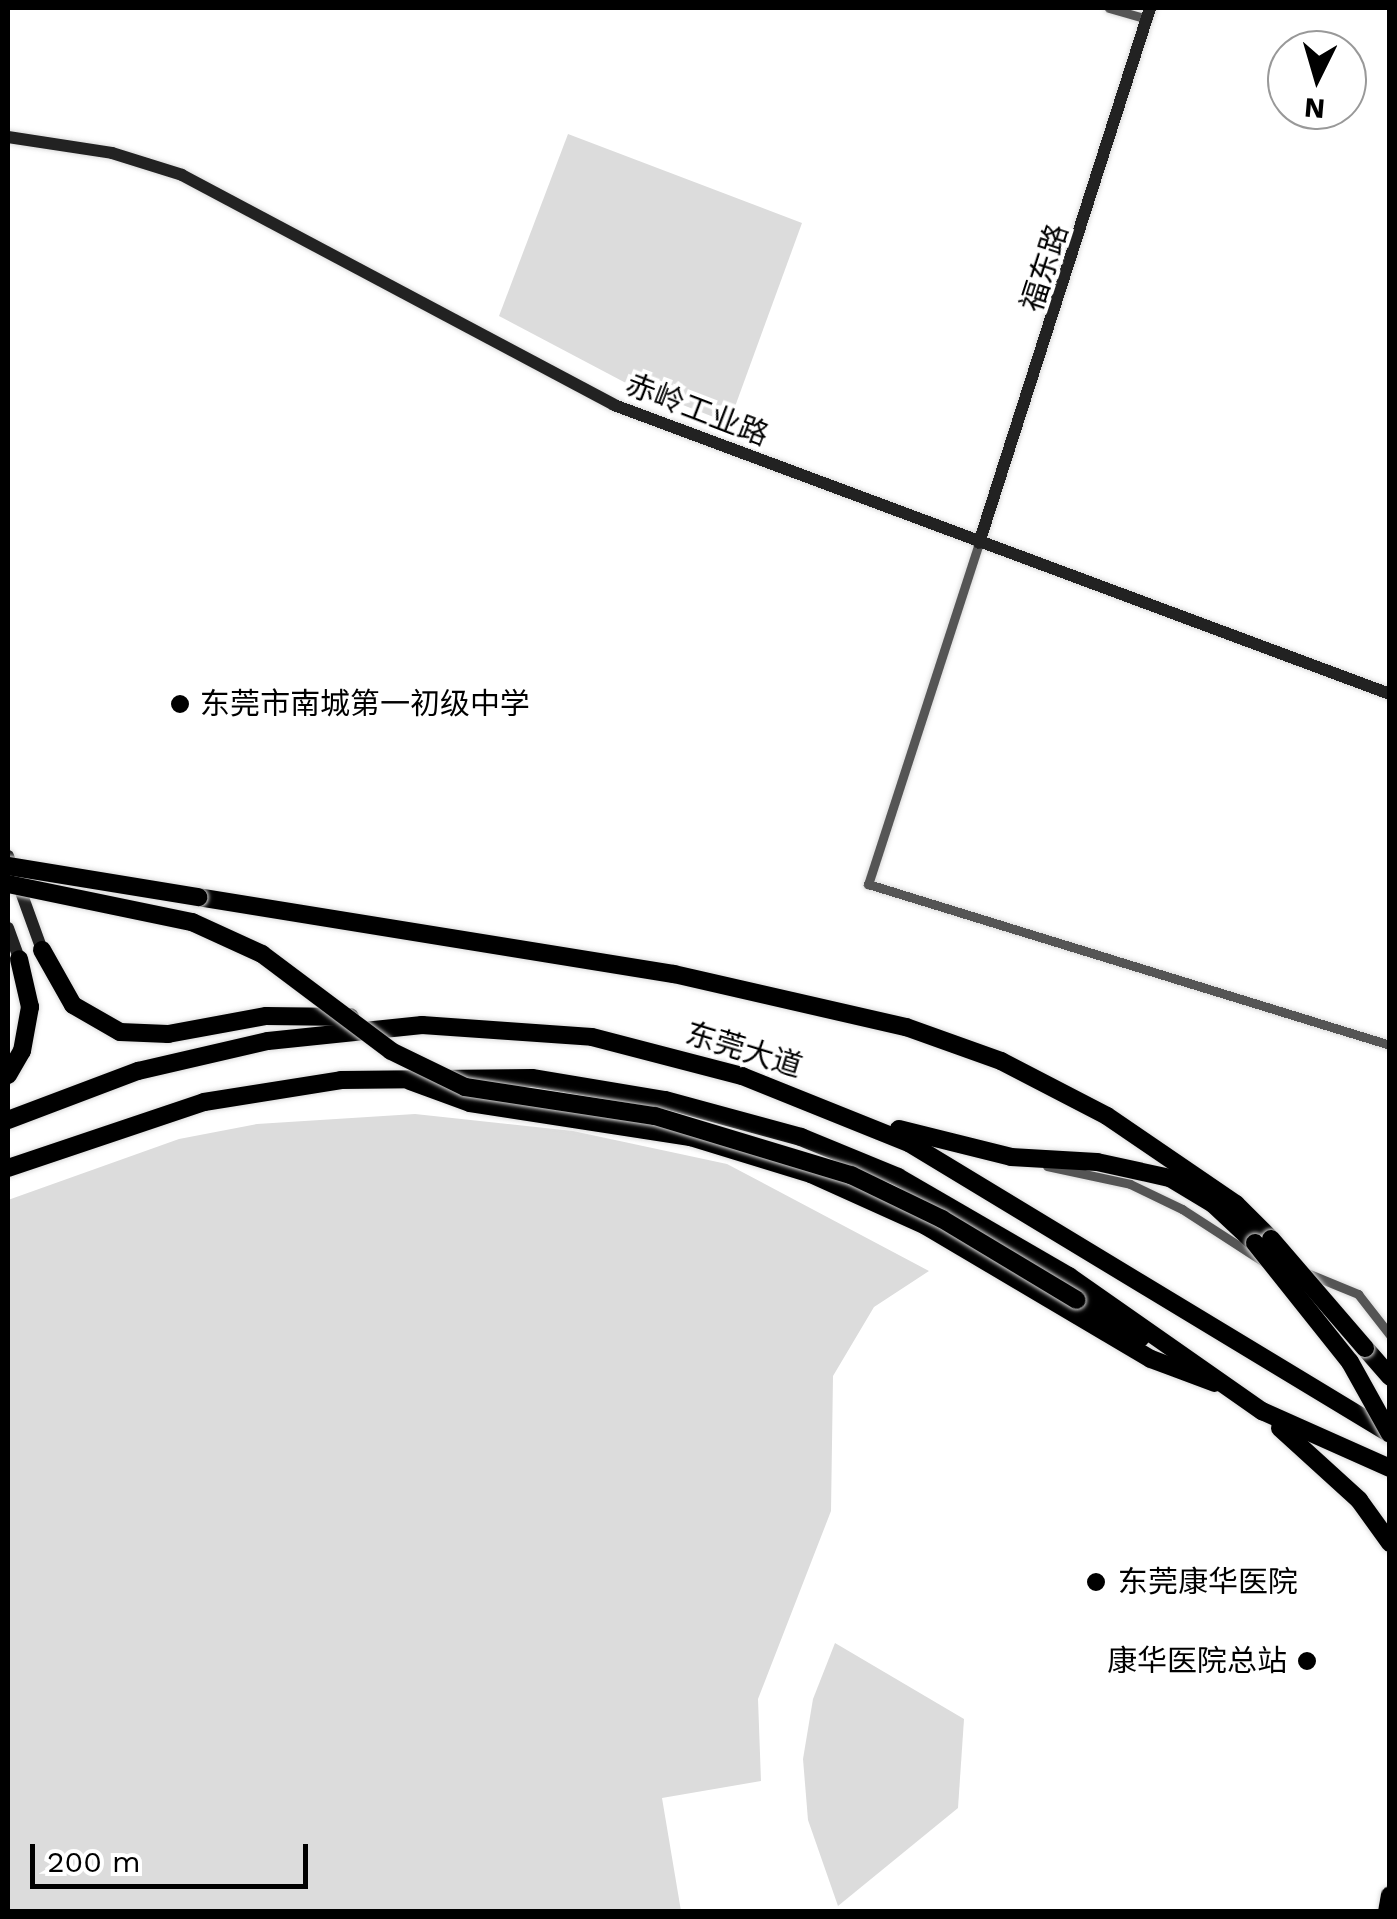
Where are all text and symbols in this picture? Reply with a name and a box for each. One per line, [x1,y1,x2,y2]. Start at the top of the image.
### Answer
north arrow [1267,30,1367,130]
text: N [1303,91,1326,126]
street label: 福东路 [1014,220,1076,316]
street label: 赤岭工业路 [621,366,773,454]
place label: 东莞市南城第一初级中学 [200,686,530,722]
marker: 东莞市南城第一初级中学 [169,693,191,715]
street label: 东莞大道 [681,1015,807,1085]
place label: 东莞康华医院 [1118,1564,1298,1600]
marker: 东莞康华医院 [1083,1569,1109,1595]
place label: 康华医院总站 [1107,1643,1287,1679]
marker: 康华医院总站 [1296,1650,1318,1672]
scale bar [35,1824,312,1886]
text: 200 m [47,1844,141,1879]

